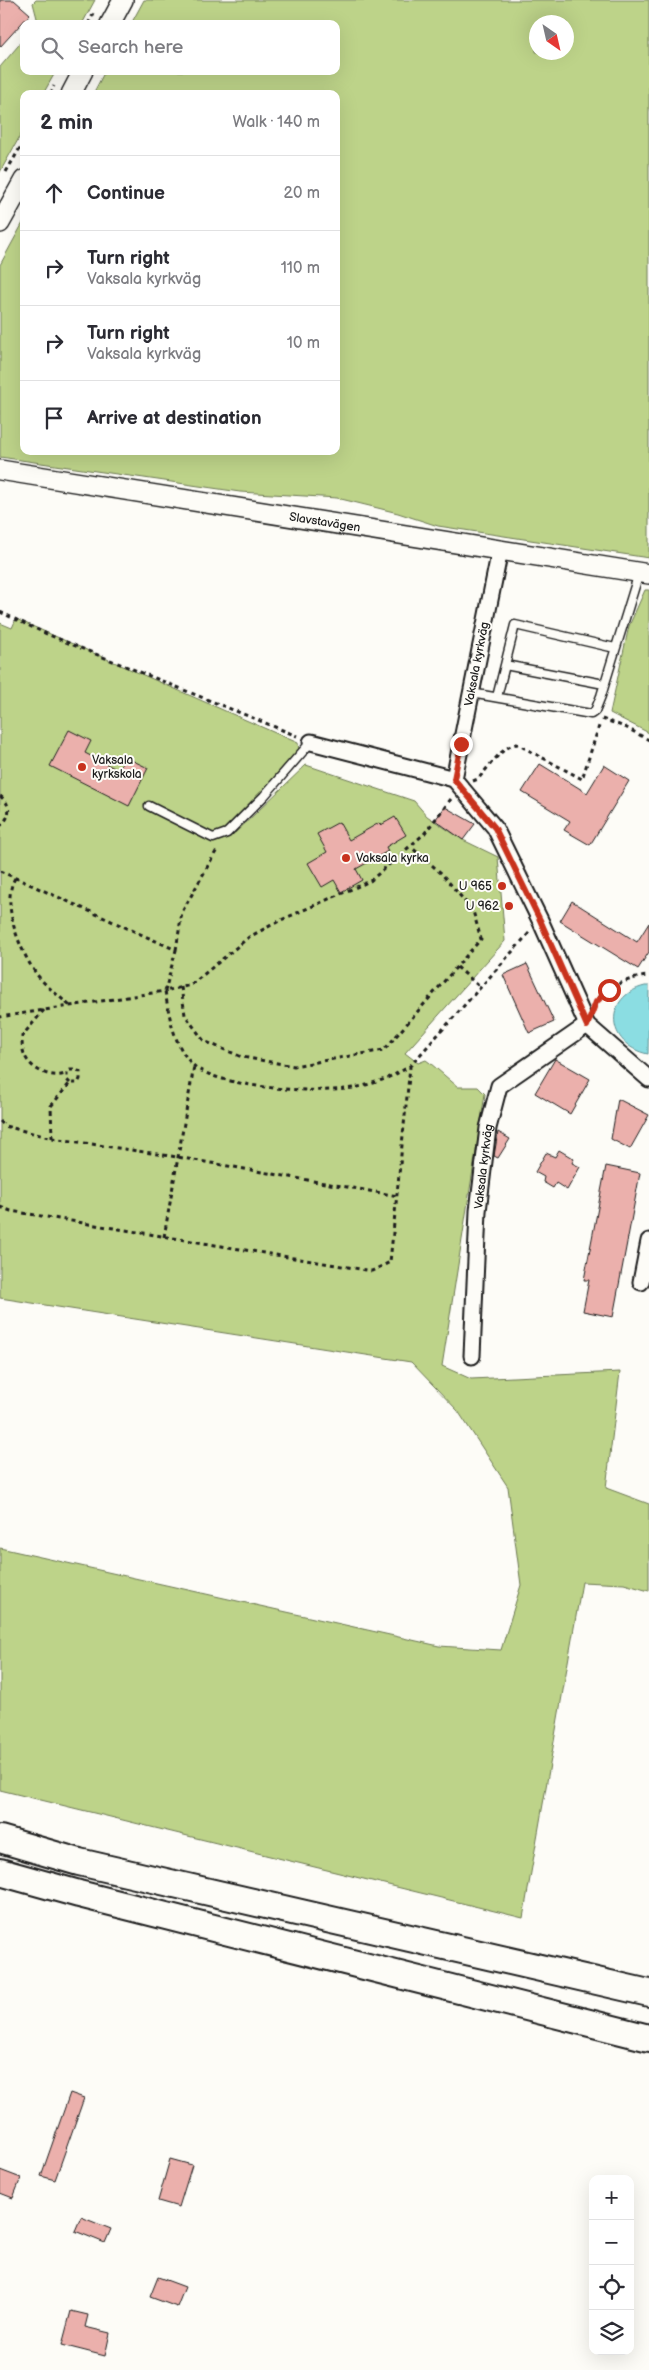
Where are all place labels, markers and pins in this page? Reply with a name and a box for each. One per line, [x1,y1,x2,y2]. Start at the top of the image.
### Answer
place label: Vaksala kyrkskola [92,753,142,782]
marker: Vaksala kyrkskola [76,761,88,773]
place label: Vaksala kyrka [356,851,429,866]
marker: Vaksala kyrka [340,852,352,864]
place label: U 965 [459,879,492,894]
marker: U 965 [496,880,508,892]
place label: U 962 [466,899,499,914]
marker: U 962 [503,900,515,912]

